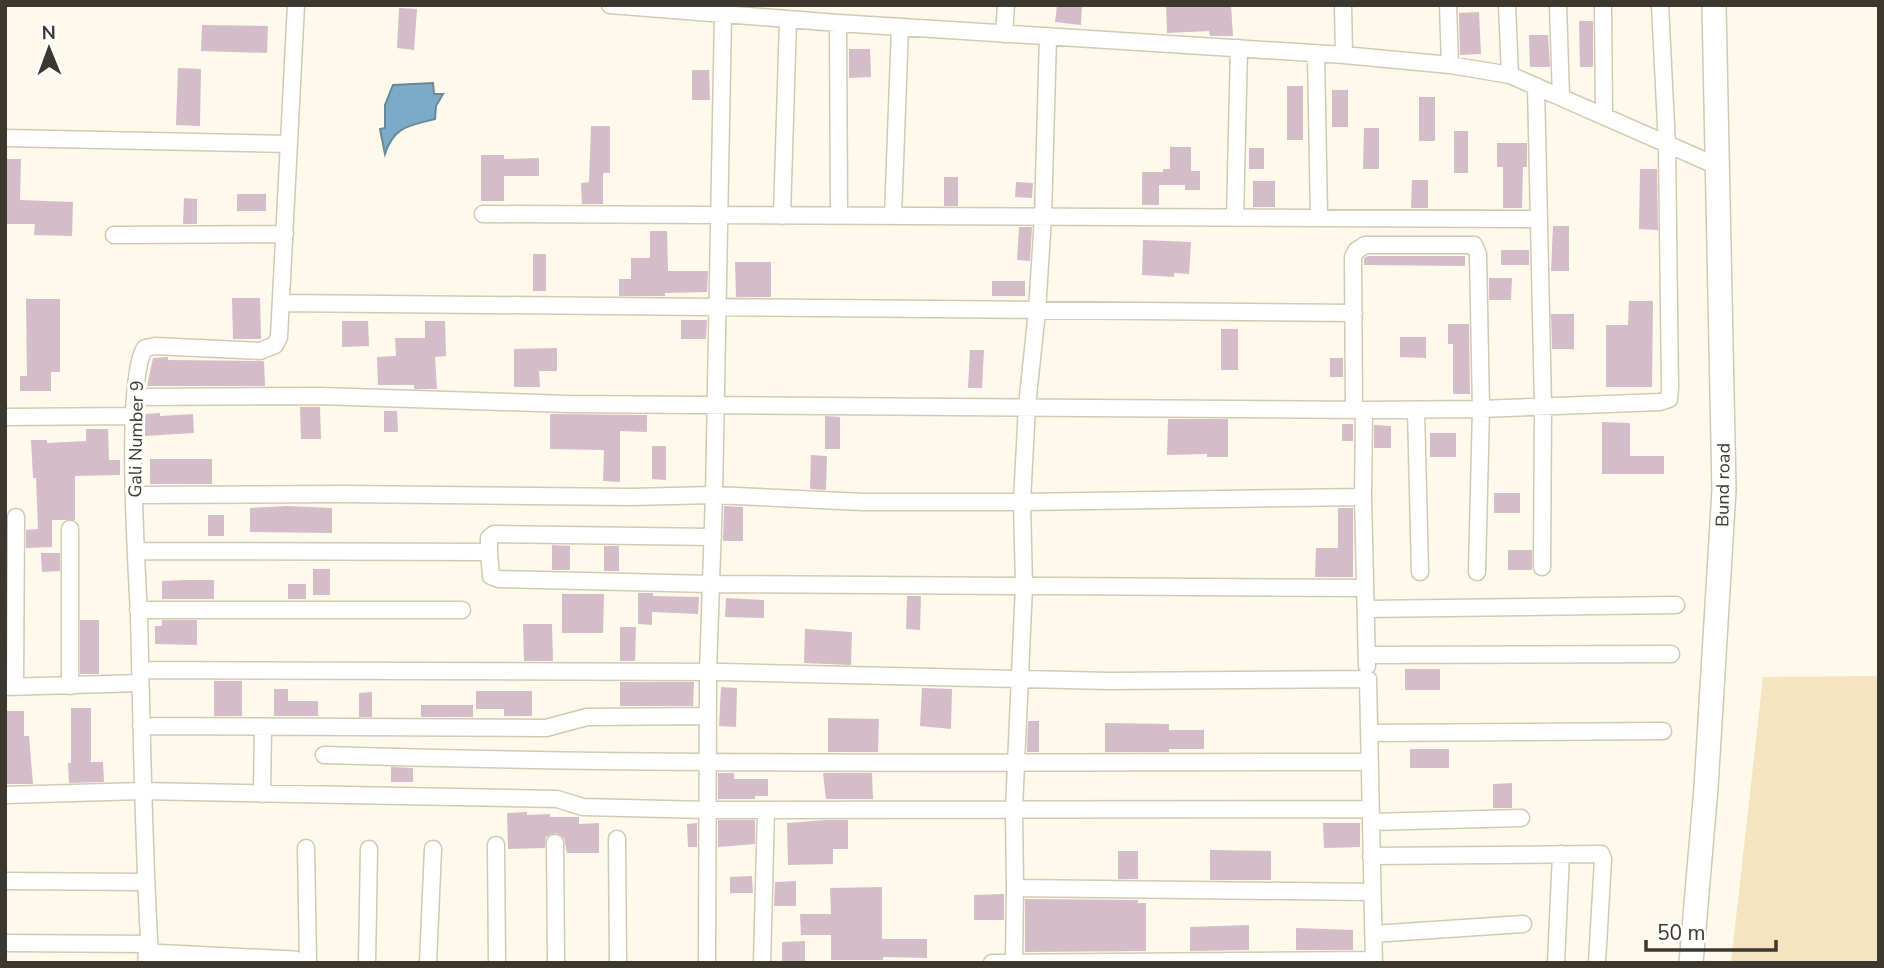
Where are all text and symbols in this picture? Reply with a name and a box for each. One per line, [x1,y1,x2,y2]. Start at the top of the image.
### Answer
north arrow [14,14,84,84]
text: N [41,20,56,46]
street label: Gali Number 9 [123,380,149,498]
street label: Bund road [1710,443,1736,527]
scale bar [1646,908,1776,952]
text: 50 m [1657,919,1706,947]

